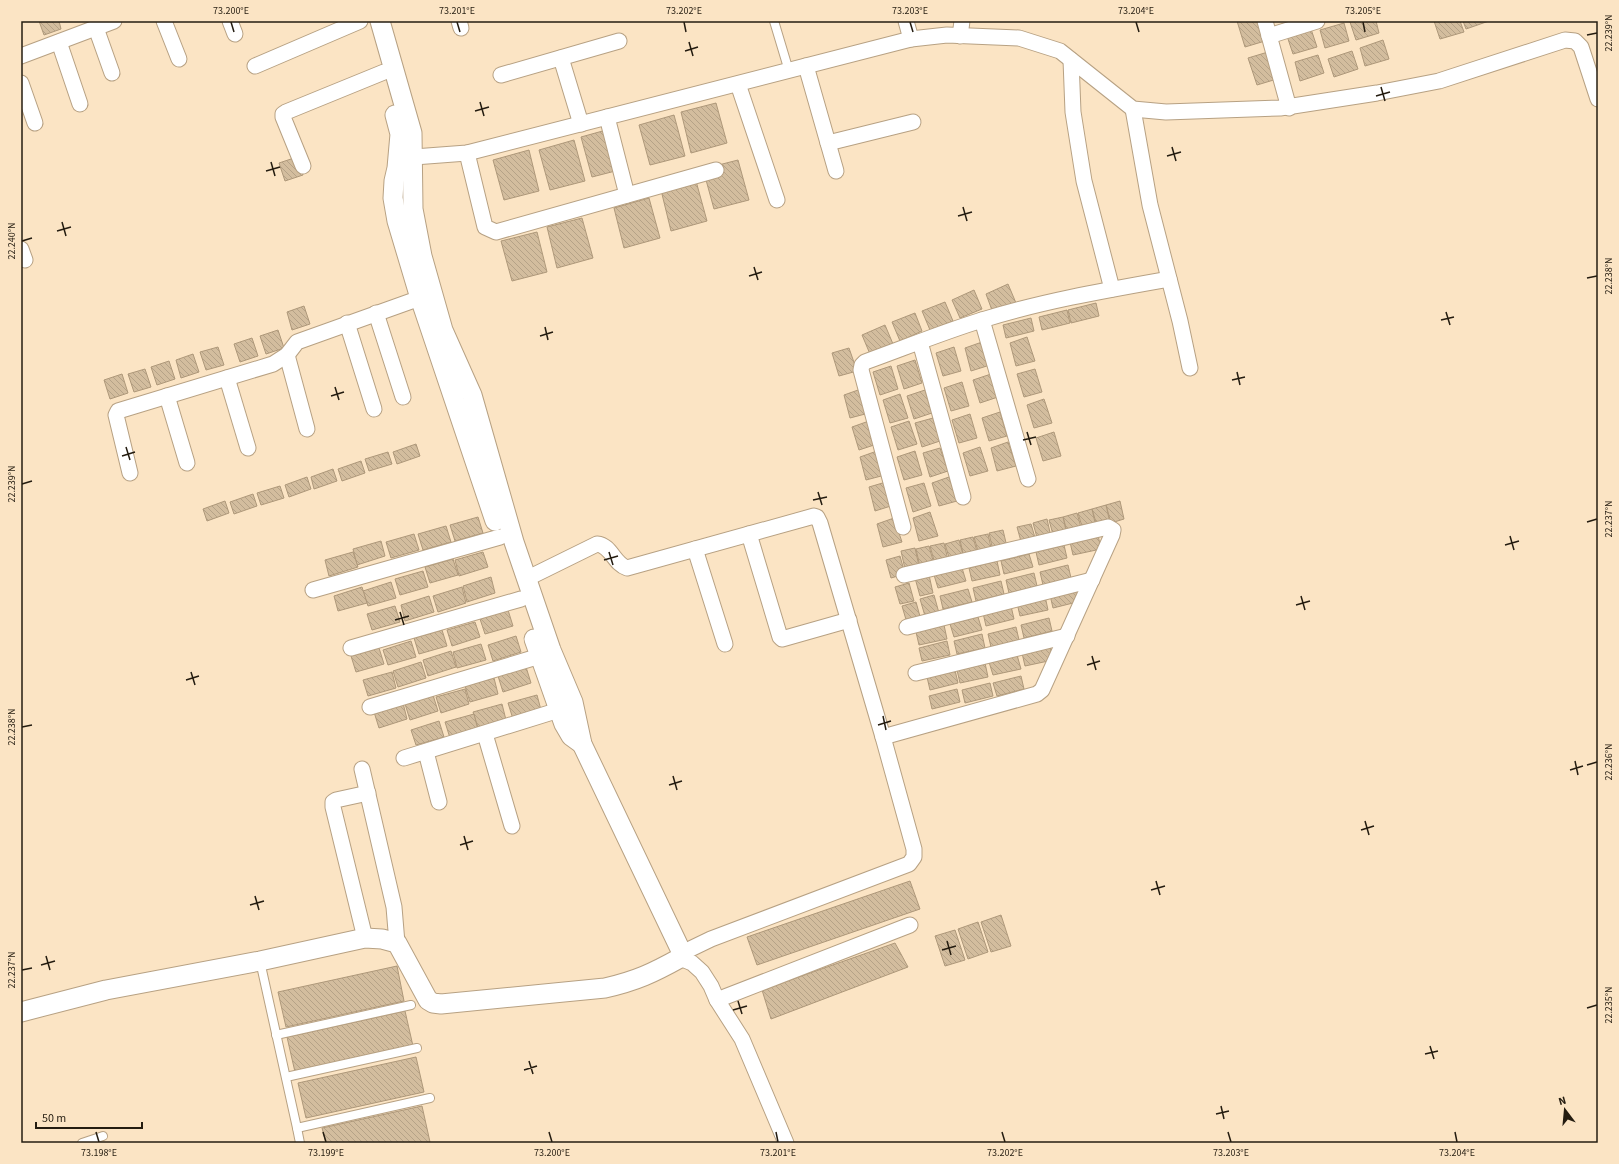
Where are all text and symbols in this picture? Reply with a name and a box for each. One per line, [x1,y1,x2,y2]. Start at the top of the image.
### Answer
text: 73.200°E [213,4,249,18]
text: 73.201°E [439,4,475,18]
text: 73.202°E [666,4,702,18]
text: 73.203°E [892,4,928,18]
text: 73.204°E [1118,4,1154,18]
text: 73.205°E [1345,4,1381,18]
text: 22.239°N [1602,14,1616,52]
text: 22.240°N [5,222,19,260]
text: 22.238°N [1602,257,1616,295]
text: 22.239°N [5,465,19,503]
text: 22.237°N [1602,500,1616,538]
text: 22.238°N [5,708,19,746]
text: 22.236°N [1602,743,1616,781]
text: 22.237°N [5,951,19,989]
text: 22.235°N [1602,986,1616,1024]
north arrow [1545,1090,1585,1130]
text: N [1557,1093,1568,1109]
scale bar [36,1104,142,1130]
text: 50 m [42,1110,66,1127]
text: 73.198°E [81,1146,117,1160]
text: 73.199°E [308,1146,344,1160]
text: 73.200°E [534,1146,570,1160]
text: 73.201°E [760,1146,796,1160]
text: 73.202°E [987,1146,1023,1160]
text: 73.203°E [1213,1146,1249,1160]
text: 73.204°E [1439,1146,1475,1160]

